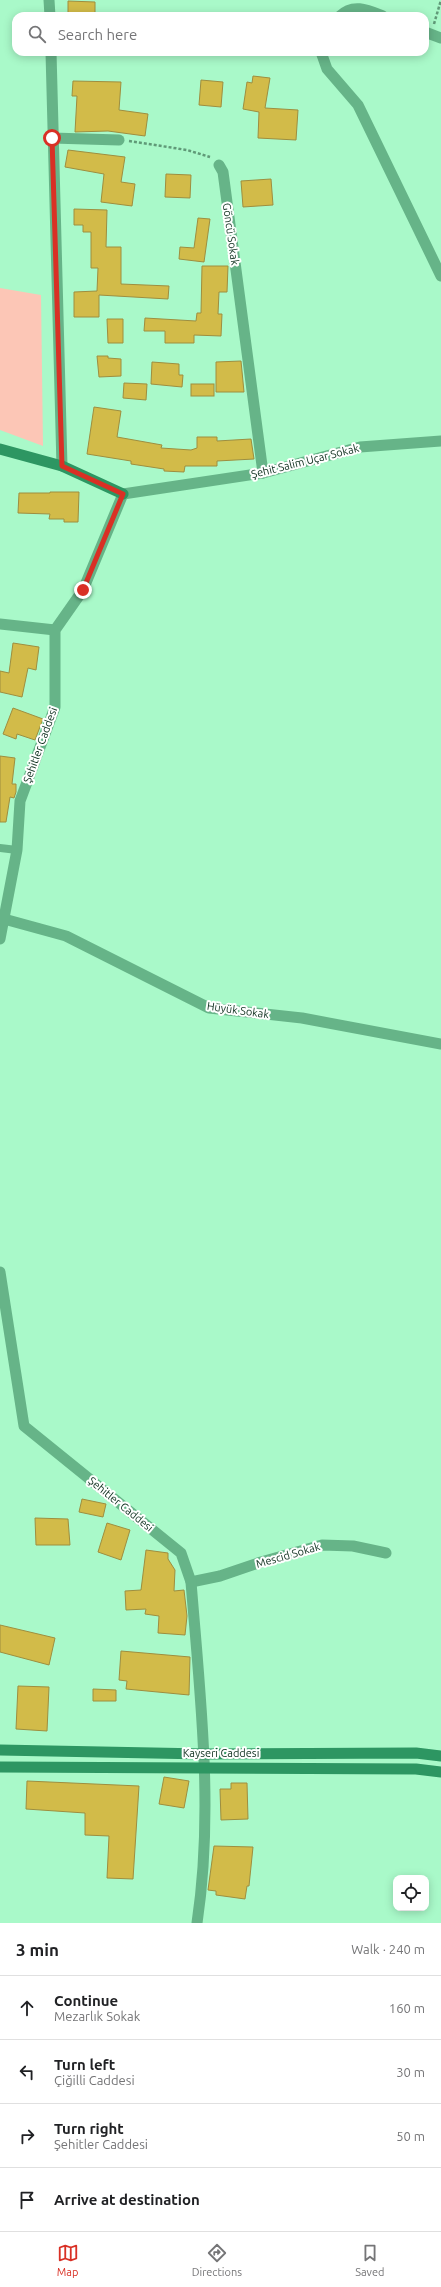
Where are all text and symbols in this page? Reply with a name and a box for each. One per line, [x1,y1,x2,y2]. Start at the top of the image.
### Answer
search box [12,12,429,56]
icon: search [26,23,48,45]
text: Search here [58,26,137,43]
route start [43,129,61,147]
street label: Göncü Sokak [221,202,241,266]
street label: Şehit Salim Uçar Sokak [250,442,360,480]
route end [74,581,92,599]
street label: Şehitler Caddesi [21,706,59,784]
street label: Hüyük Sokak [206,1000,270,1020]
street label: Şehitler Caddesi [86,1474,156,1534]
street label: Mescid Sokak [255,1540,322,1570]
street label: Kayseri Caddesi [183,1747,259,1759]
map controls [393,1875,429,1911]
button: locate [393,1875,429,1911]
text: 3 min [16,1940,59,1959]
text: Walk · 240 m [351,1942,425,1956]
text: Continue [54,1992,118,2009]
icon: ahead [16,1997,38,2019]
text: 160 m [389,2001,425,2015]
text: Mezarlık Sokak [54,2009,140,2023]
text: Turn left [54,2056,115,2073]
icon: left [16,2061,38,2083]
text: 30 m [396,2065,425,2079]
text: Çiğilli Caddesi [54,2073,135,2087]
text: Turn right [54,2120,124,2137]
icon: right [16,2125,38,2147]
text: 50 m [396,2129,425,2143]
text: Şehitler Caddesi [54,2137,148,2151]
icon: arrive [16,2189,38,2211]
text: Arrive at destination [54,2191,200,2208]
tab: Map [57,2242,79,2278]
tab: Directions [192,2242,242,2278]
tab: Saved [355,2242,384,2278]

